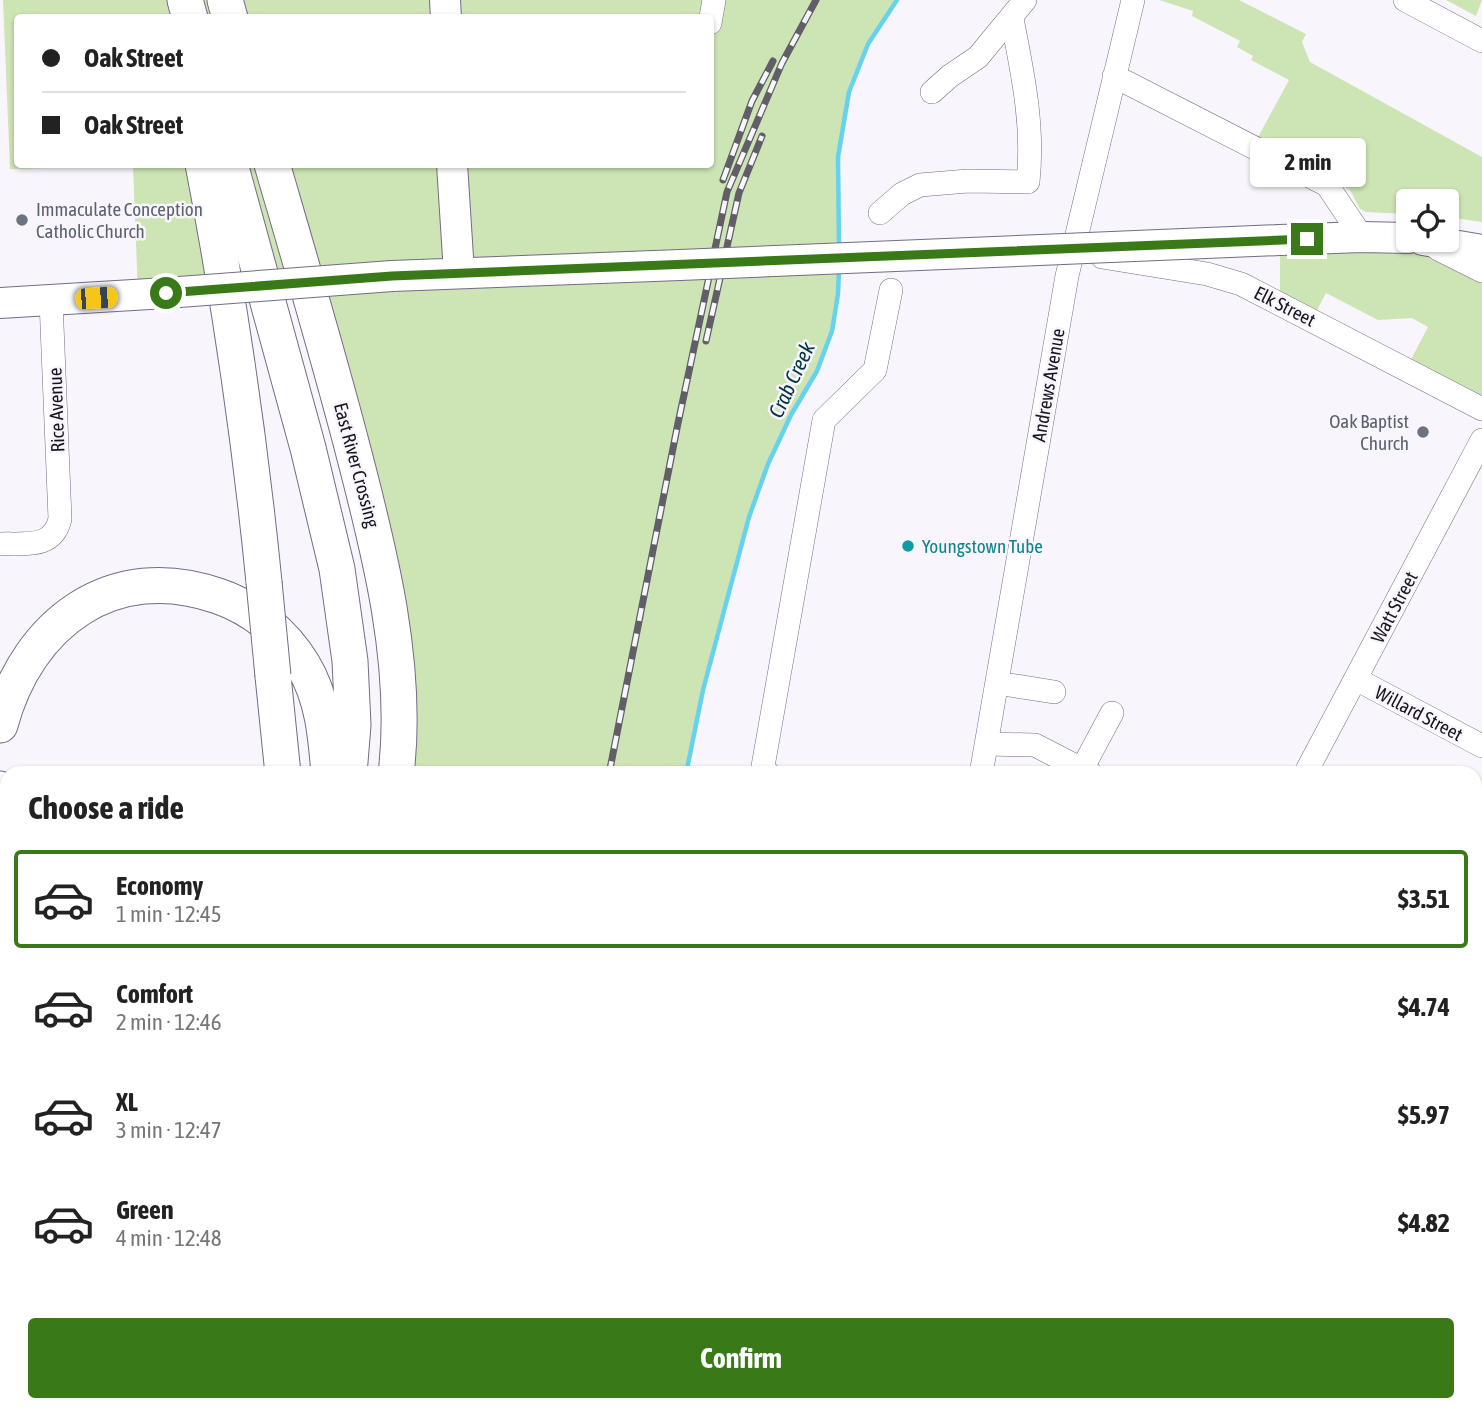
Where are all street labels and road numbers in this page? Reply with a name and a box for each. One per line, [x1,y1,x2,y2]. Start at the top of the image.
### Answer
street label: Elk Street [1251,281,1319,331]
street label: Andrews Avenue [1027,327,1069,443]
street label: Rice Avenue [44,367,68,453]
street label: East River Crossing [330,400,384,531]
street label: Watt Street [1366,568,1422,646]
street label: Willard Street [1371,681,1467,745]

